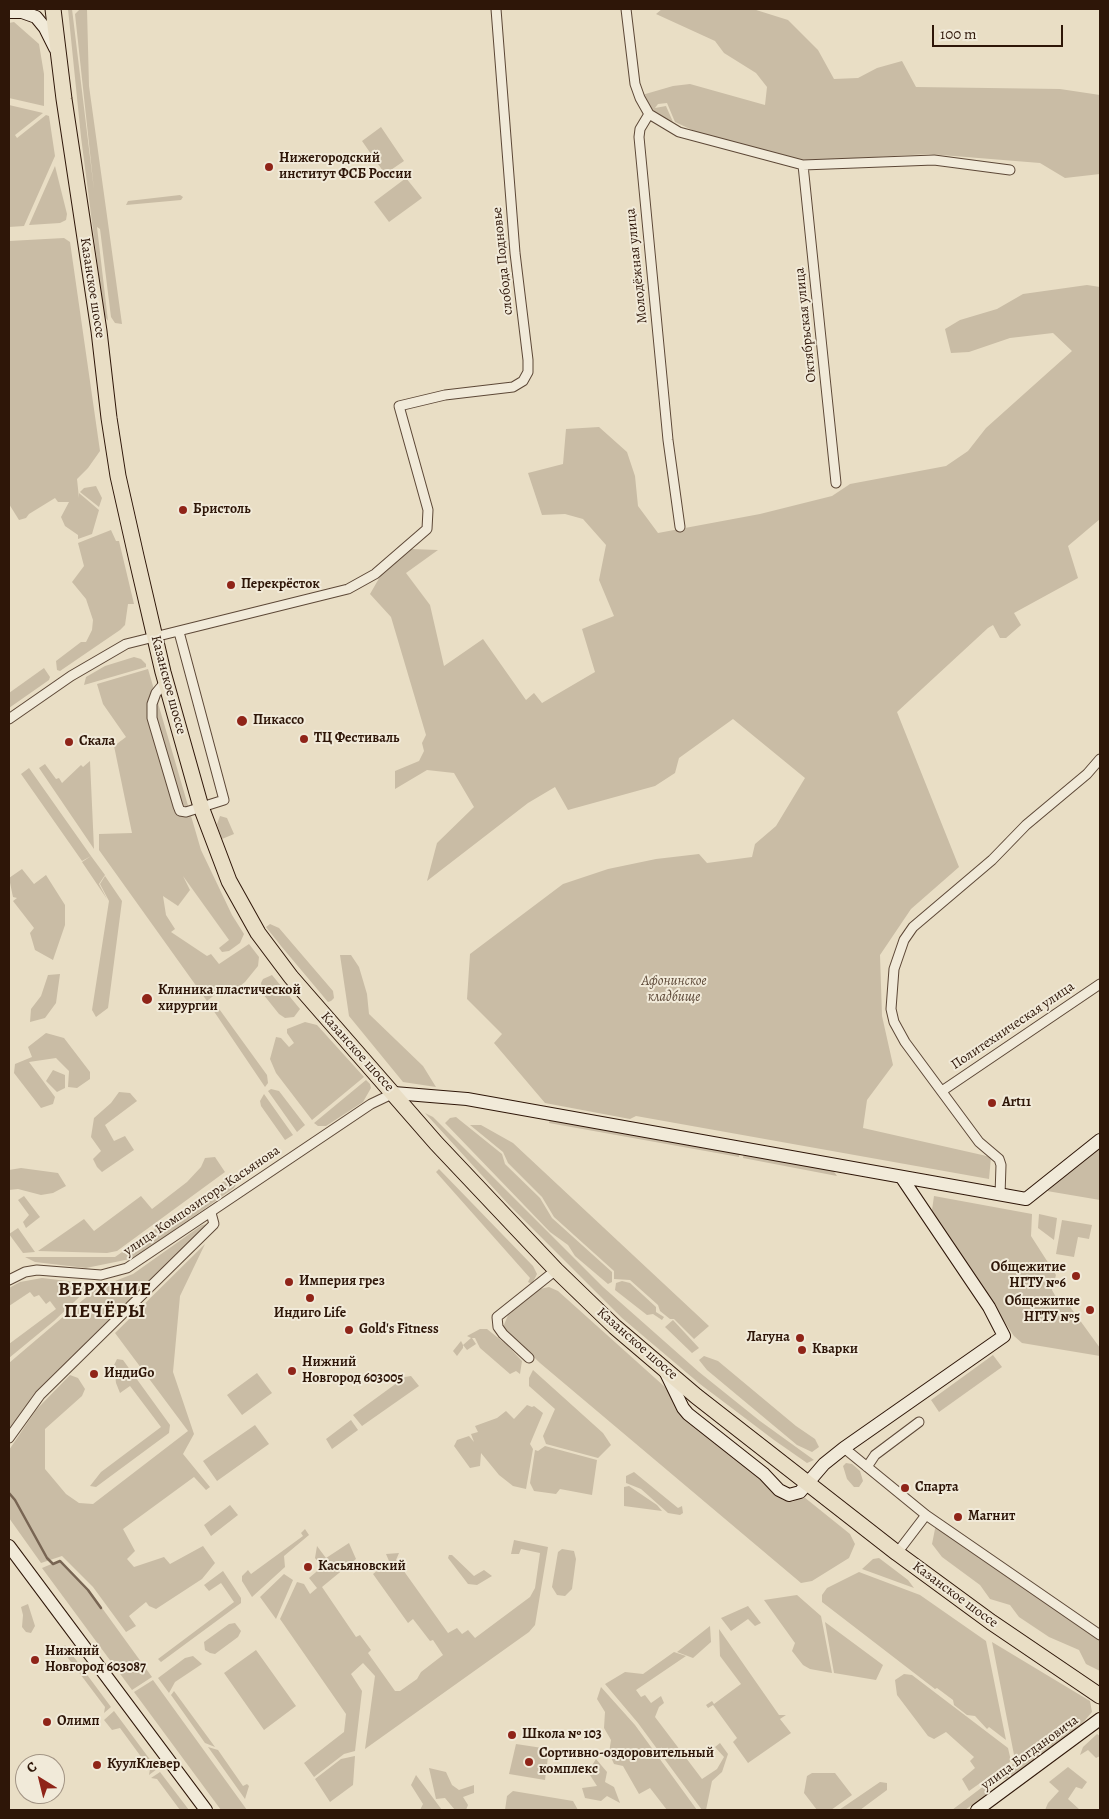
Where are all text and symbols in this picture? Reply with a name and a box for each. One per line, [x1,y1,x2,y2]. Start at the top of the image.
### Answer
scale bar [934,15,1065,47]
text: 100 m [940,24,977,44]
place label: Нижегородский институт ФСБ России [279,151,412,184]
marker: Нижегородский институт ФСБ России [263,161,275,173]
street label: слобода Подновье [489,206,517,316]
street label: Молодёжная улица [623,207,651,325]
street label: Казанское шоссе [76,236,108,340]
street label: Октябрьская улица [792,267,820,383]
place label: Бристоль [193,502,251,518]
marker: Бристоль [177,504,189,516]
place label: Перекрёсток [241,577,320,593]
marker: Перекрёсток [225,579,237,591]
street label: Казанское шоссе [147,634,189,736]
place label: Пикассо [253,713,304,729]
marker: Пикассо [235,714,249,728]
place label: ТЦ Фестиваль [314,731,399,747]
marker: ТЦ Фестиваль [298,733,310,745]
place label: Скала [79,734,115,750]
marker: Скала [63,736,75,748]
park label: Афонинское кладбище [641,974,707,1006]
street label: Политехническая улица [948,978,1078,1074]
place label: Клиника пластической хирургии [158,983,301,1016]
marker: Клиника пластической хирургии [140,992,154,1006]
street label: Казанское шоссе [317,1009,397,1095]
place label: Art11 [1002,1095,1031,1111]
marker: Art11 [986,1097,998,1109]
street label: улица Композитора Касьянова [121,1142,283,1260]
place label: Общежитие НГТУ №6 [991,1260,1066,1292]
marker: Общежитие НГТУ №6 [1070,1270,1082,1282]
place label: Империя грез [299,1274,385,1290]
marker: Империя грез [283,1276,295,1288]
district label: ВЕРХНИЕ ПЕЧЁРЫ [57,1279,153,1323]
marker: Индиго Life [304,1292,316,1304]
place label: Общежитие НГТУ №5 [1005,1294,1080,1326]
street label: Казанское шоссе [593,1304,681,1384]
marker: Общежитие НГТУ №5 [1084,1304,1096,1316]
place label: Индиго Life [274,1306,346,1322]
place label: Gold's Fitness [359,1322,439,1338]
marker: Gold's Fitness [343,1324,355,1336]
place label: Лагуна [746,1330,790,1346]
marker: Лагуна [794,1332,806,1344]
place label: Кварки [812,1342,858,1358]
marker: Кварки [796,1344,808,1356]
place label: Нижний Новгород 603005 [302,1355,403,1388]
marker: Нижний Новгород 603005 [286,1365,298,1377]
place label: ИндиGo [104,1366,154,1382]
marker: ИндиGo [88,1368,100,1380]
place label: Спарта [915,1480,959,1496]
marker: Спарта [899,1482,911,1494]
place label: Магнит [968,1509,1015,1525]
marker: Магнит [952,1511,964,1523]
street label: Казанское шоссе [909,1558,1001,1632]
place label: Касьяновский [318,1559,406,1575]
marker: Касьяновский [302,1561,314,1573]
place label: Нижний Новгород 603087 [45,1644,146,1676]
marker: Нижний Новгород 603087 [29,1654,41,1666]
street label: улица Богдановича [978,1712,1082,1794]
place label: Олимп [57,1714,99,1730]
marker: Олимп [41,1716,53,1728]
place label: Школа № 103 [522,1727,602,1743]
marker: Школа № 103 [506,1729,518,1741]
place label: Сортивно-оздоровительный комплекс [539,1746,714,1778]
north arrow [15,1754,65,1804]
marker: Сортивно-оздоровительный комплекс [523,1756,535,1768]
text: С [22,1757,41,1777]
place label: КуулКлевер [107,1757,180,1773]
marker: КуулКлевер [91,1759,103,1771]

